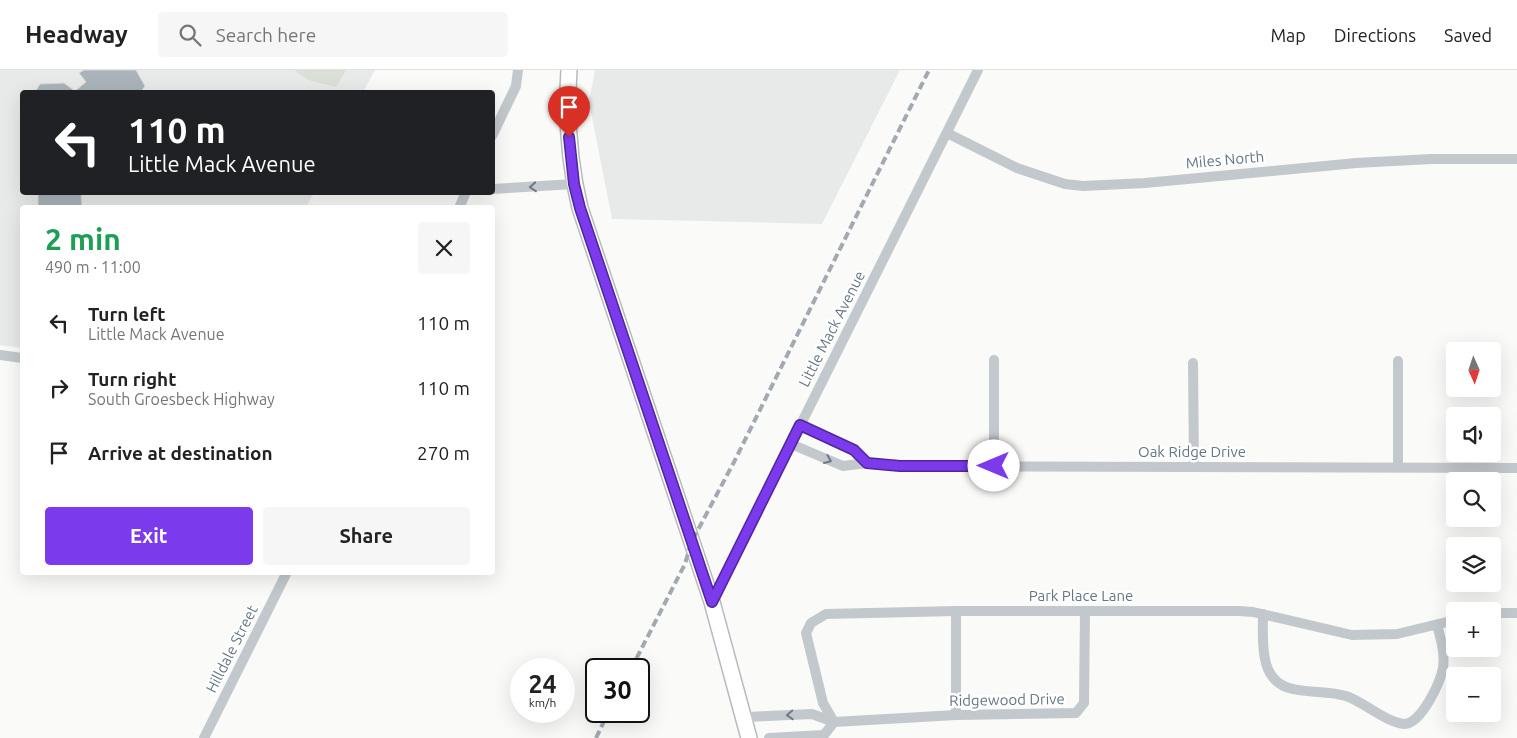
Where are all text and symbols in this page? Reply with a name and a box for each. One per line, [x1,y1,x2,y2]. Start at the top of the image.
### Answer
search box [158,12,508,57]
text: Headway [25,21,128,48]
icon: search [176,21,204,49]
text: Search here [216,24,316,46]
text: Map [1270,25,1306,45]
text: Directions [1334,25,1416,45]
text: Saved [1444,25,1492,45]
pin [548,86,590,137]
icon: arrive [555,93,583,121]
icon: left [45,110,110,175]
text: 110 m [128,110,226,150]
street label: Miles North [1185,148,1265,171]
text: Little Mack Avenue [128,151,316,176]
one-way arrow [529,182,537,193]
text: 2 min [45,222,121,256]
button: close [418,222,470,274]
text: 490 m · 11:00 [45,258,141,276]
street label: Little Mack Avenue [795,268,868,390]
text: Turn left [88,303,166,325]
icon: left [45,309,73,337]
text: 110 m [417,312,470,334]
text: Little Mack Avenue [88,325,225,343]
north arrow [1446,342,1501,398]
map controls [1446,342,1501,722]
text: Turn right [88,368,176,390]
icon: right [45,374,73,402]
text: 110 m [417,377,470,399]
text: South Groesbeck Highway [88,390,275,408]
button: sound [1446,407,1501,462]
icon: arrive [45,439,73,467]
position arrow [967,439,1019,491]
text: Arrive at destination [88,442,273,464]
text: 270 m [417,442,470,464]
street label: Oak Ridge Drive [1138,443,1246,460]
one-way arrow [823,453,832,464]
button: search [1446,472,1501,527]
button: Exit [45,507,253,565]
button: Share [263,507,470,565]
button: layers [1446,537,1501,592]
street label: Park Place Lane [1029,587,1133,604]
street label: Hilldale Street [202,602,261,695]
button: + [1446,602,1501,657]
speed limit sign: 30 [585,658,650,723]
button: − [1446,667,1501,722]
text: 24 [528,670,557,698]
street label: Ridgewood Drive [949,690,1065,709]
text: km/h [529,696,556,709]
one-way arrow [786,710,794,721]

